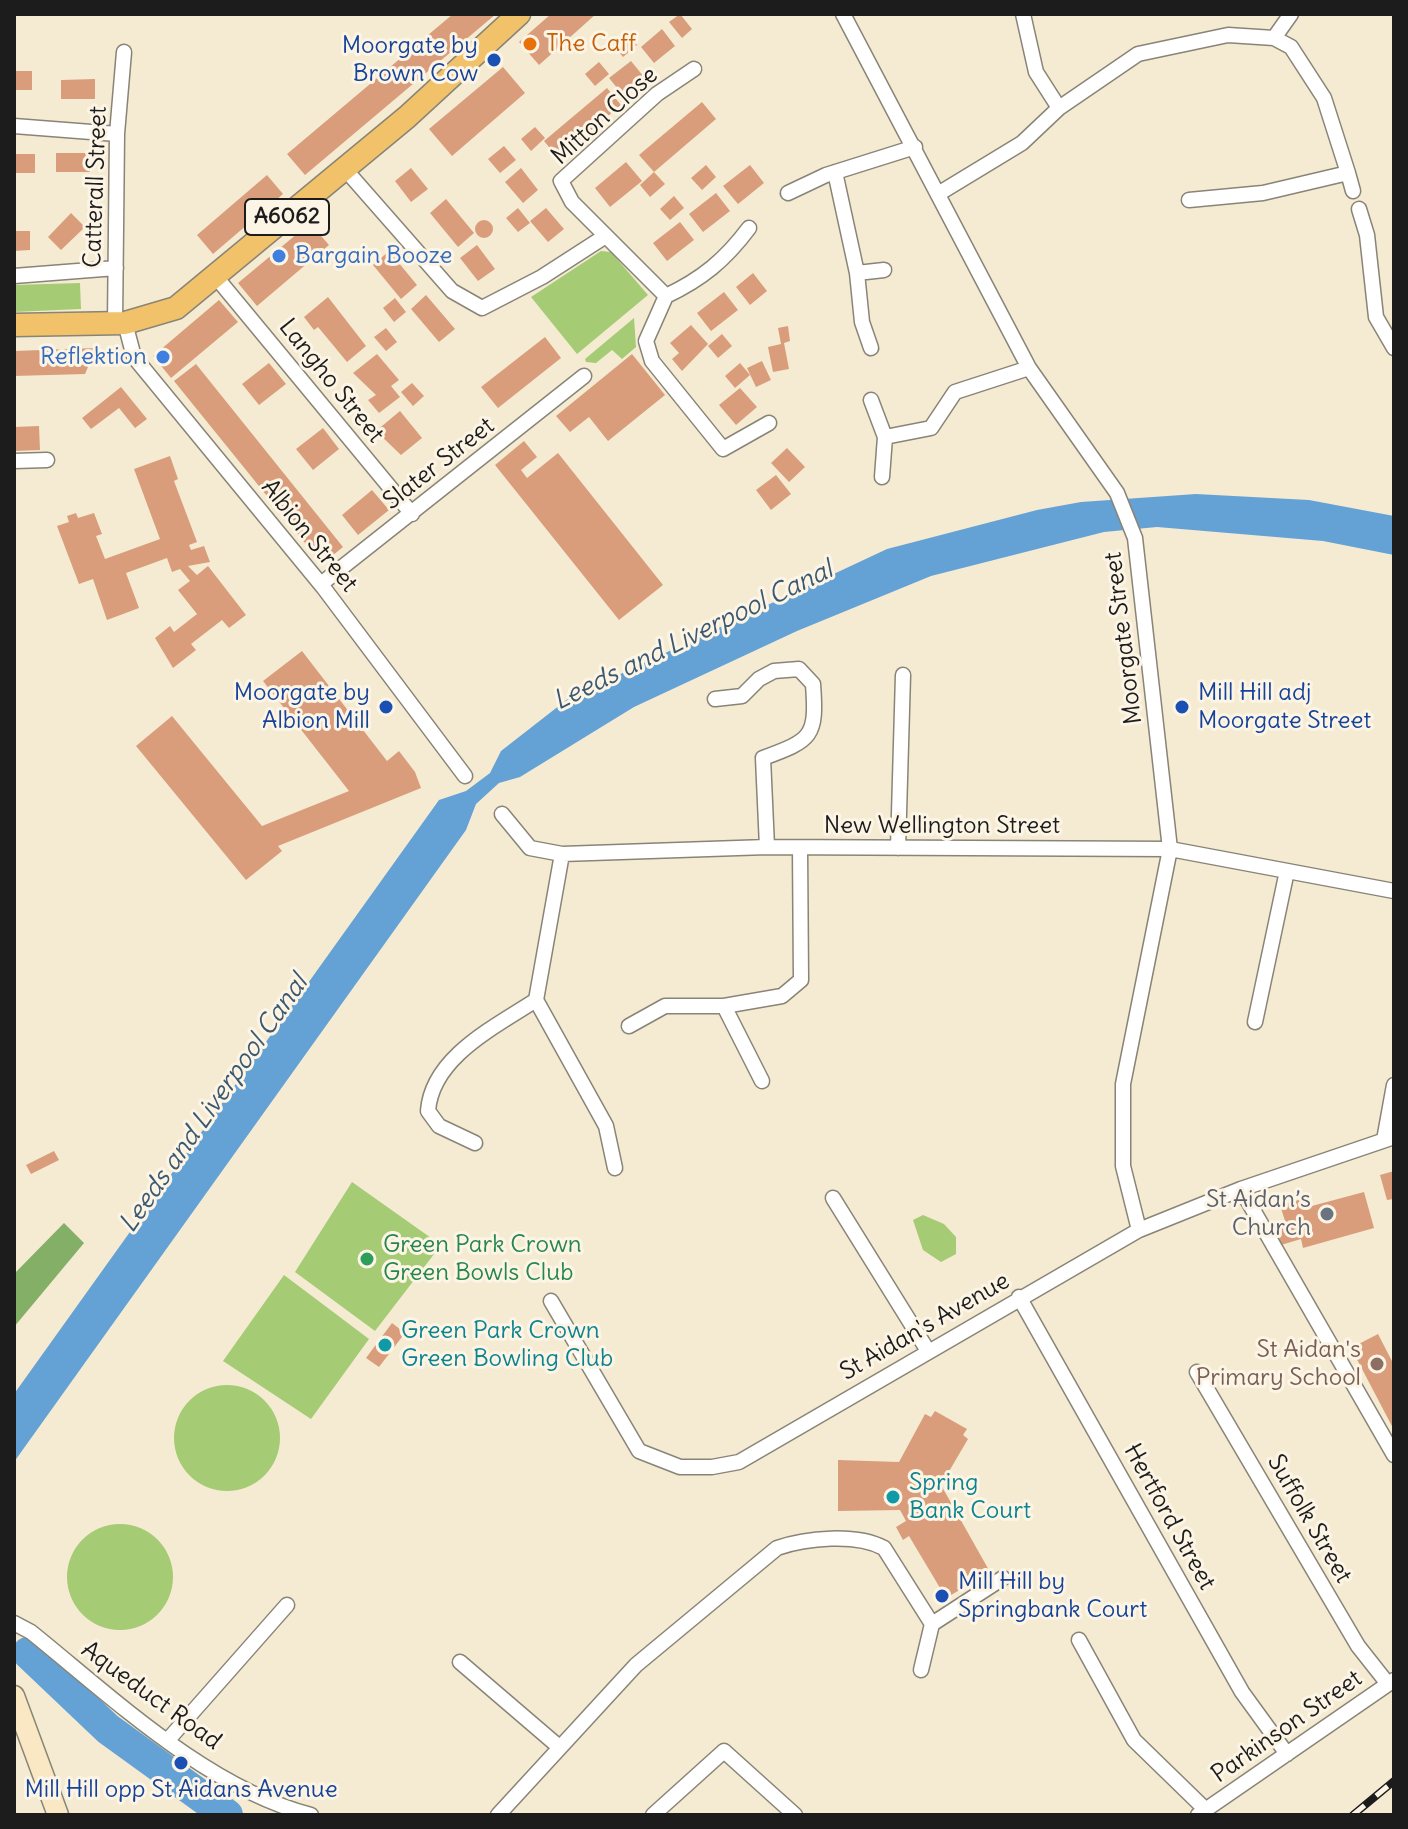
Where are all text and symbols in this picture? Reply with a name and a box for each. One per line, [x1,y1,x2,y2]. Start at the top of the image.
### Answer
place label: The Caff [546,30,636,58]
place label: Moorgate by Brown Cow [342,32,478,88]
marker: The Caff [521,35,539,53]
marker: Moorgate by Brown Cow [485,51,503,69]
street label: Mitton Close [546,61,664,171]
street label: Catterall Street [79,106,113,268]
road number: A6062 [245,199,329,235]
place label: Bargain Booze [295,242,453,270]
marker: Bargain Booze [270,247,288,265]
street label: Langho Street [272,313,390,449]
place label: Reflektion [40,343,147,371]
marker: Reflektion [154,348,172,366]
street label: Slater Street [378,412,500,516]
street label: Albion Street [255,474,363,598]
street label: Moorgate Street [1099,550,1149,726]
water label: Leeds and Liverpool Canal [548,555,838,717]
place label: Moorgate by Albion Mill [234,679,370,735]
place label: Mill Hill adj Moorgate Street [1198,679,1371,735]
marker: Moorgate by Albion Mill [377,698,395,716]
marker: Mill Hill adj Moorgate Street [1173,698,1191,716]
street label: New Wellington Street [824,812,1060,840]
water label: Leeds and Liverpool Canal [113,969,315,1239]
place label: St Aidan’s Church [1206,1186,1311,1242]
marker: St Aidan’s Church [1318,1205,1336,1223]
place label: Green Park Crown Green Bowls Club [383,1231,582,1287]
marker: Green Park Crown Green Bowls Club [358,1250,376,1268]
street label: St Aidan's Avenue [835,1267,1015,1387]
place label: Green Park Crown Green Bowling Club [401,1317,613,1373]
marker: Green Park Crown Green Bowling Club [376,1336,394,1354]
place label: St Aidan's Primary School [1196,1336,1361,1392]
marker: St Aidan's Primary School [1368,1355,1386,1373]
street label: Hertford Street [1117,1439,1221,1595]
street label: Suffolk Street [1261,1450,1357,1588]
place label: Spring Bank Court [909,1469,1031,1525]
marker: Spring Bank Court [884,1488,902,1506]
place label: Mill Hill by Springbank Court [958,1568,1147,1624]
marker: Mill Hill by Springbank Court [933,1587,951,1605]
street label: Aqueduct Road [75,1636,227,1756]
street label: Parkinson Street [1206,1664,1368,1790]
marker: Mill Hill opp St Aidans Avenue [172,1754,190,1772]
place label: Mill Hill opp St Aidans Avenue [24,1776,338,1804]

